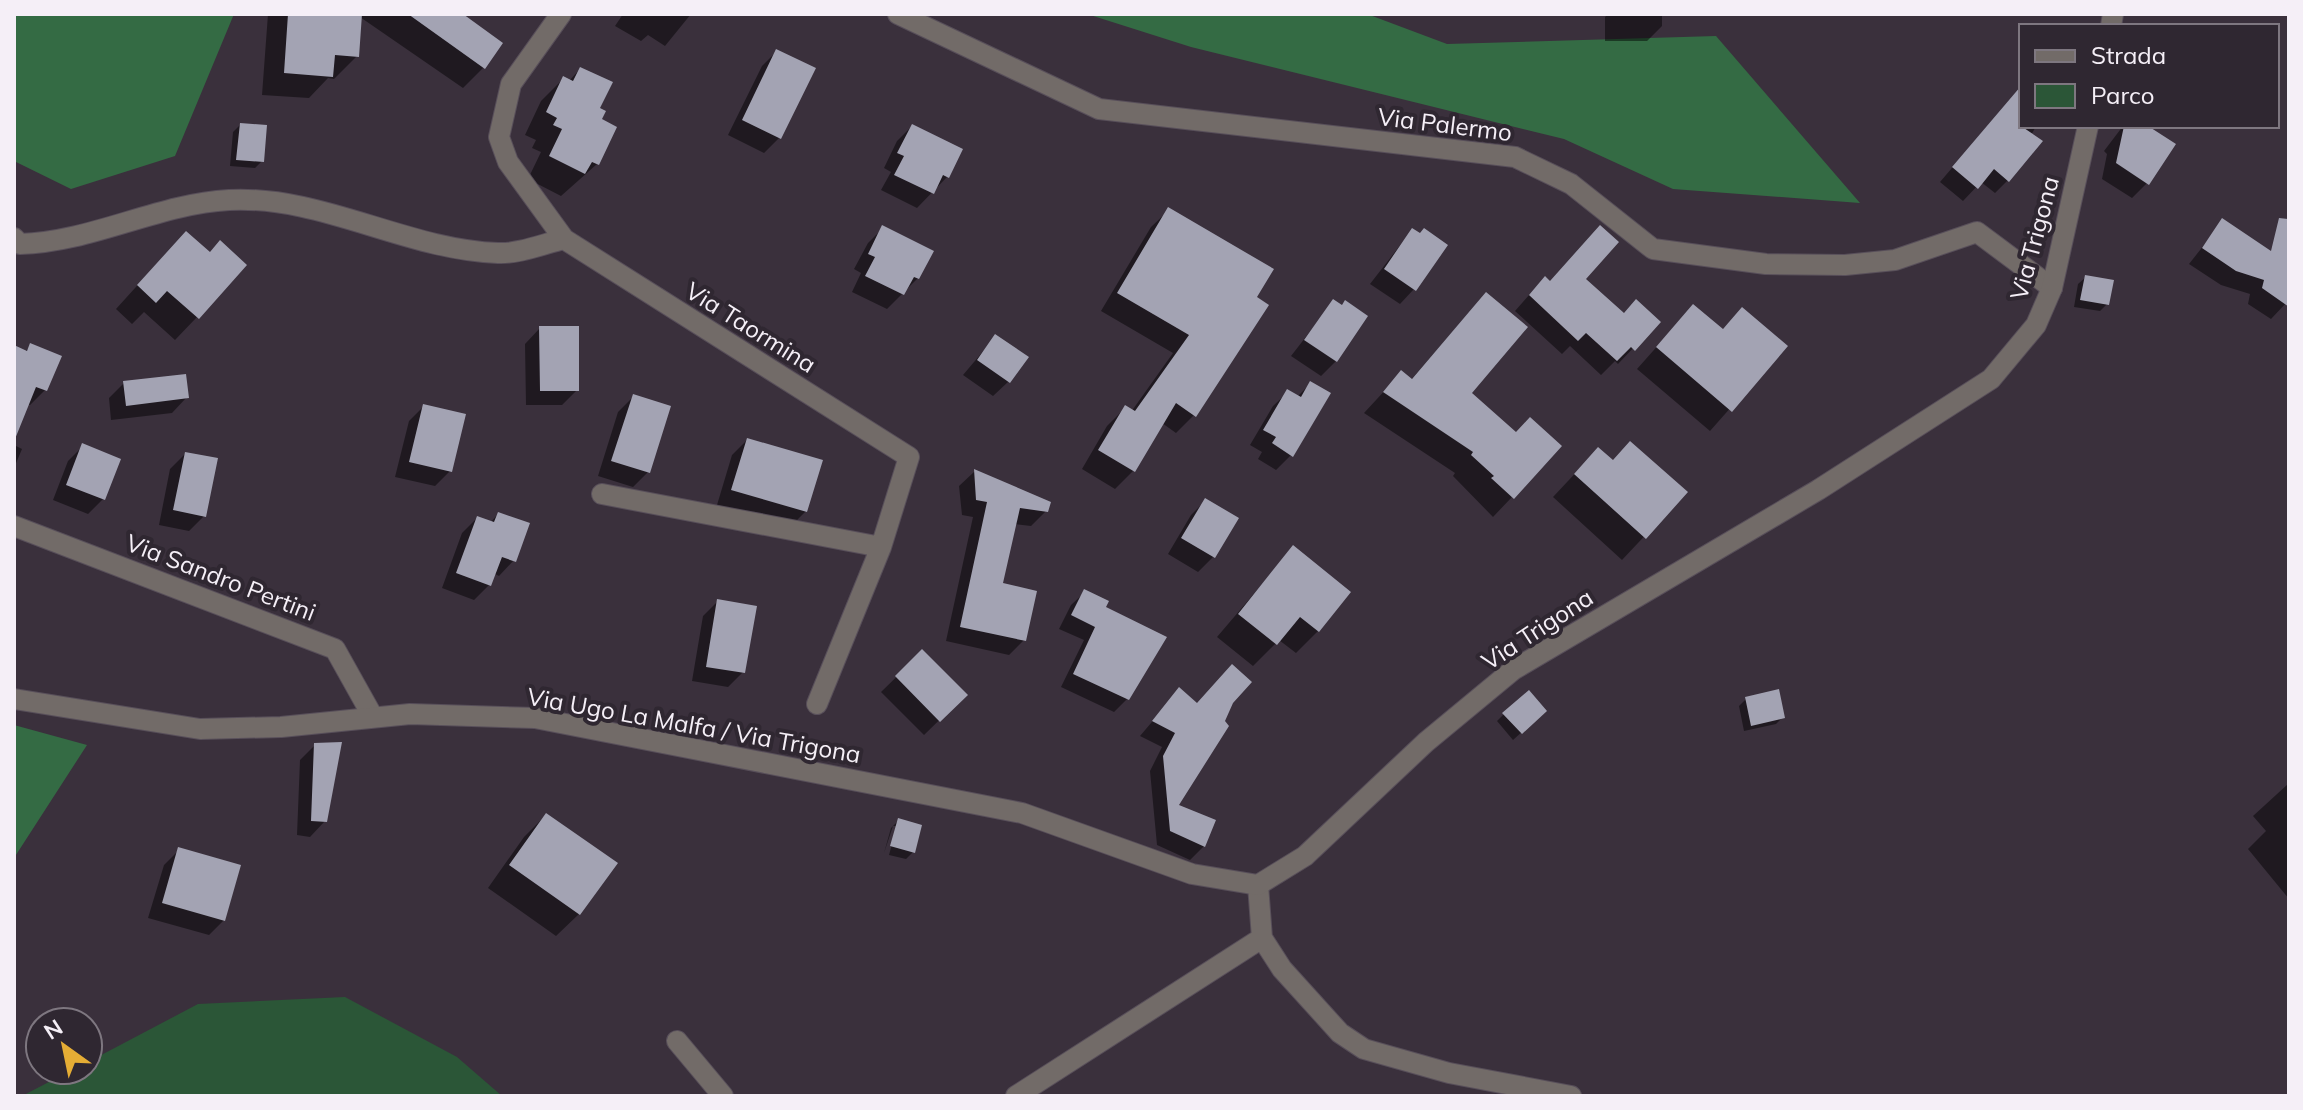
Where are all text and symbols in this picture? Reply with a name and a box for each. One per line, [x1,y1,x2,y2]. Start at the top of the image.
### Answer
legend [2019,24,2279,128]
text: Strada [2091,40,2166,70]
text: Parco [2091,80,2154,110]
street label: Via Palermo [1376,101,1514,147]
street label: Via Trigona [2003,173,2065,303]
street label: Via Taormina [680,275,822,379]
street label: Via Sandro Pertini [122,527,320,627]
street label: Via Trigona [1476,582,1598,676]
street label: Via Ugo La Malfa / Via Trigona [525,681,863,769]
north arrow [24,1006,104,1086]
text: N [39,1013,68,1045]

